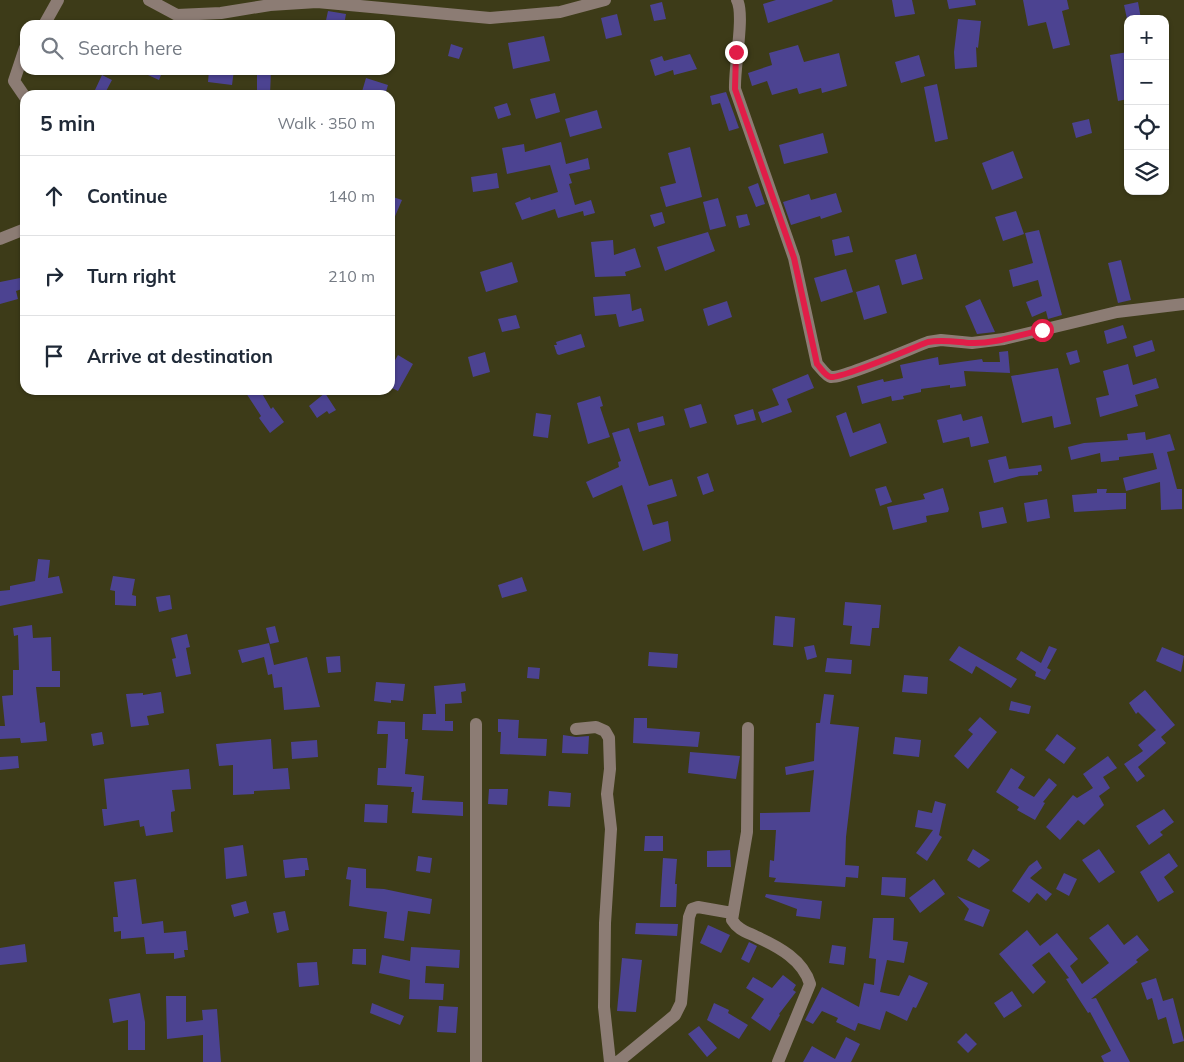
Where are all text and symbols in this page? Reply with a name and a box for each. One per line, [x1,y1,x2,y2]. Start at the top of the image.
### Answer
map controls [1124,15,1169,195]
button: + [1124,15,1169,60]
search box [20,20,395,75]
icon: search [38,34,66,62]
text: Search here [78,36,182,60]
route end [725,41,748,64]
button: − [1124,60,1169,105]
button: locate [1124,105,1169,150]
text: 5 min [40,110,95,136]
text: Walk · 350 m [277,113,375,133]
button: layers [1124,150,1169,195]
icon: ahead [40,182,68,210]
text: Continue [87,184,167,208]
text: 140 m [328,186,375,206]
icon: right [40,262,68,290]
text: Turn right [87,264,176,288]
text: 210 m [328,266,375,286]
route start [1031,319,1054,342]
icon: arrive [40,342,68,370]
text: Arrive at destination [87,344,273,368]

